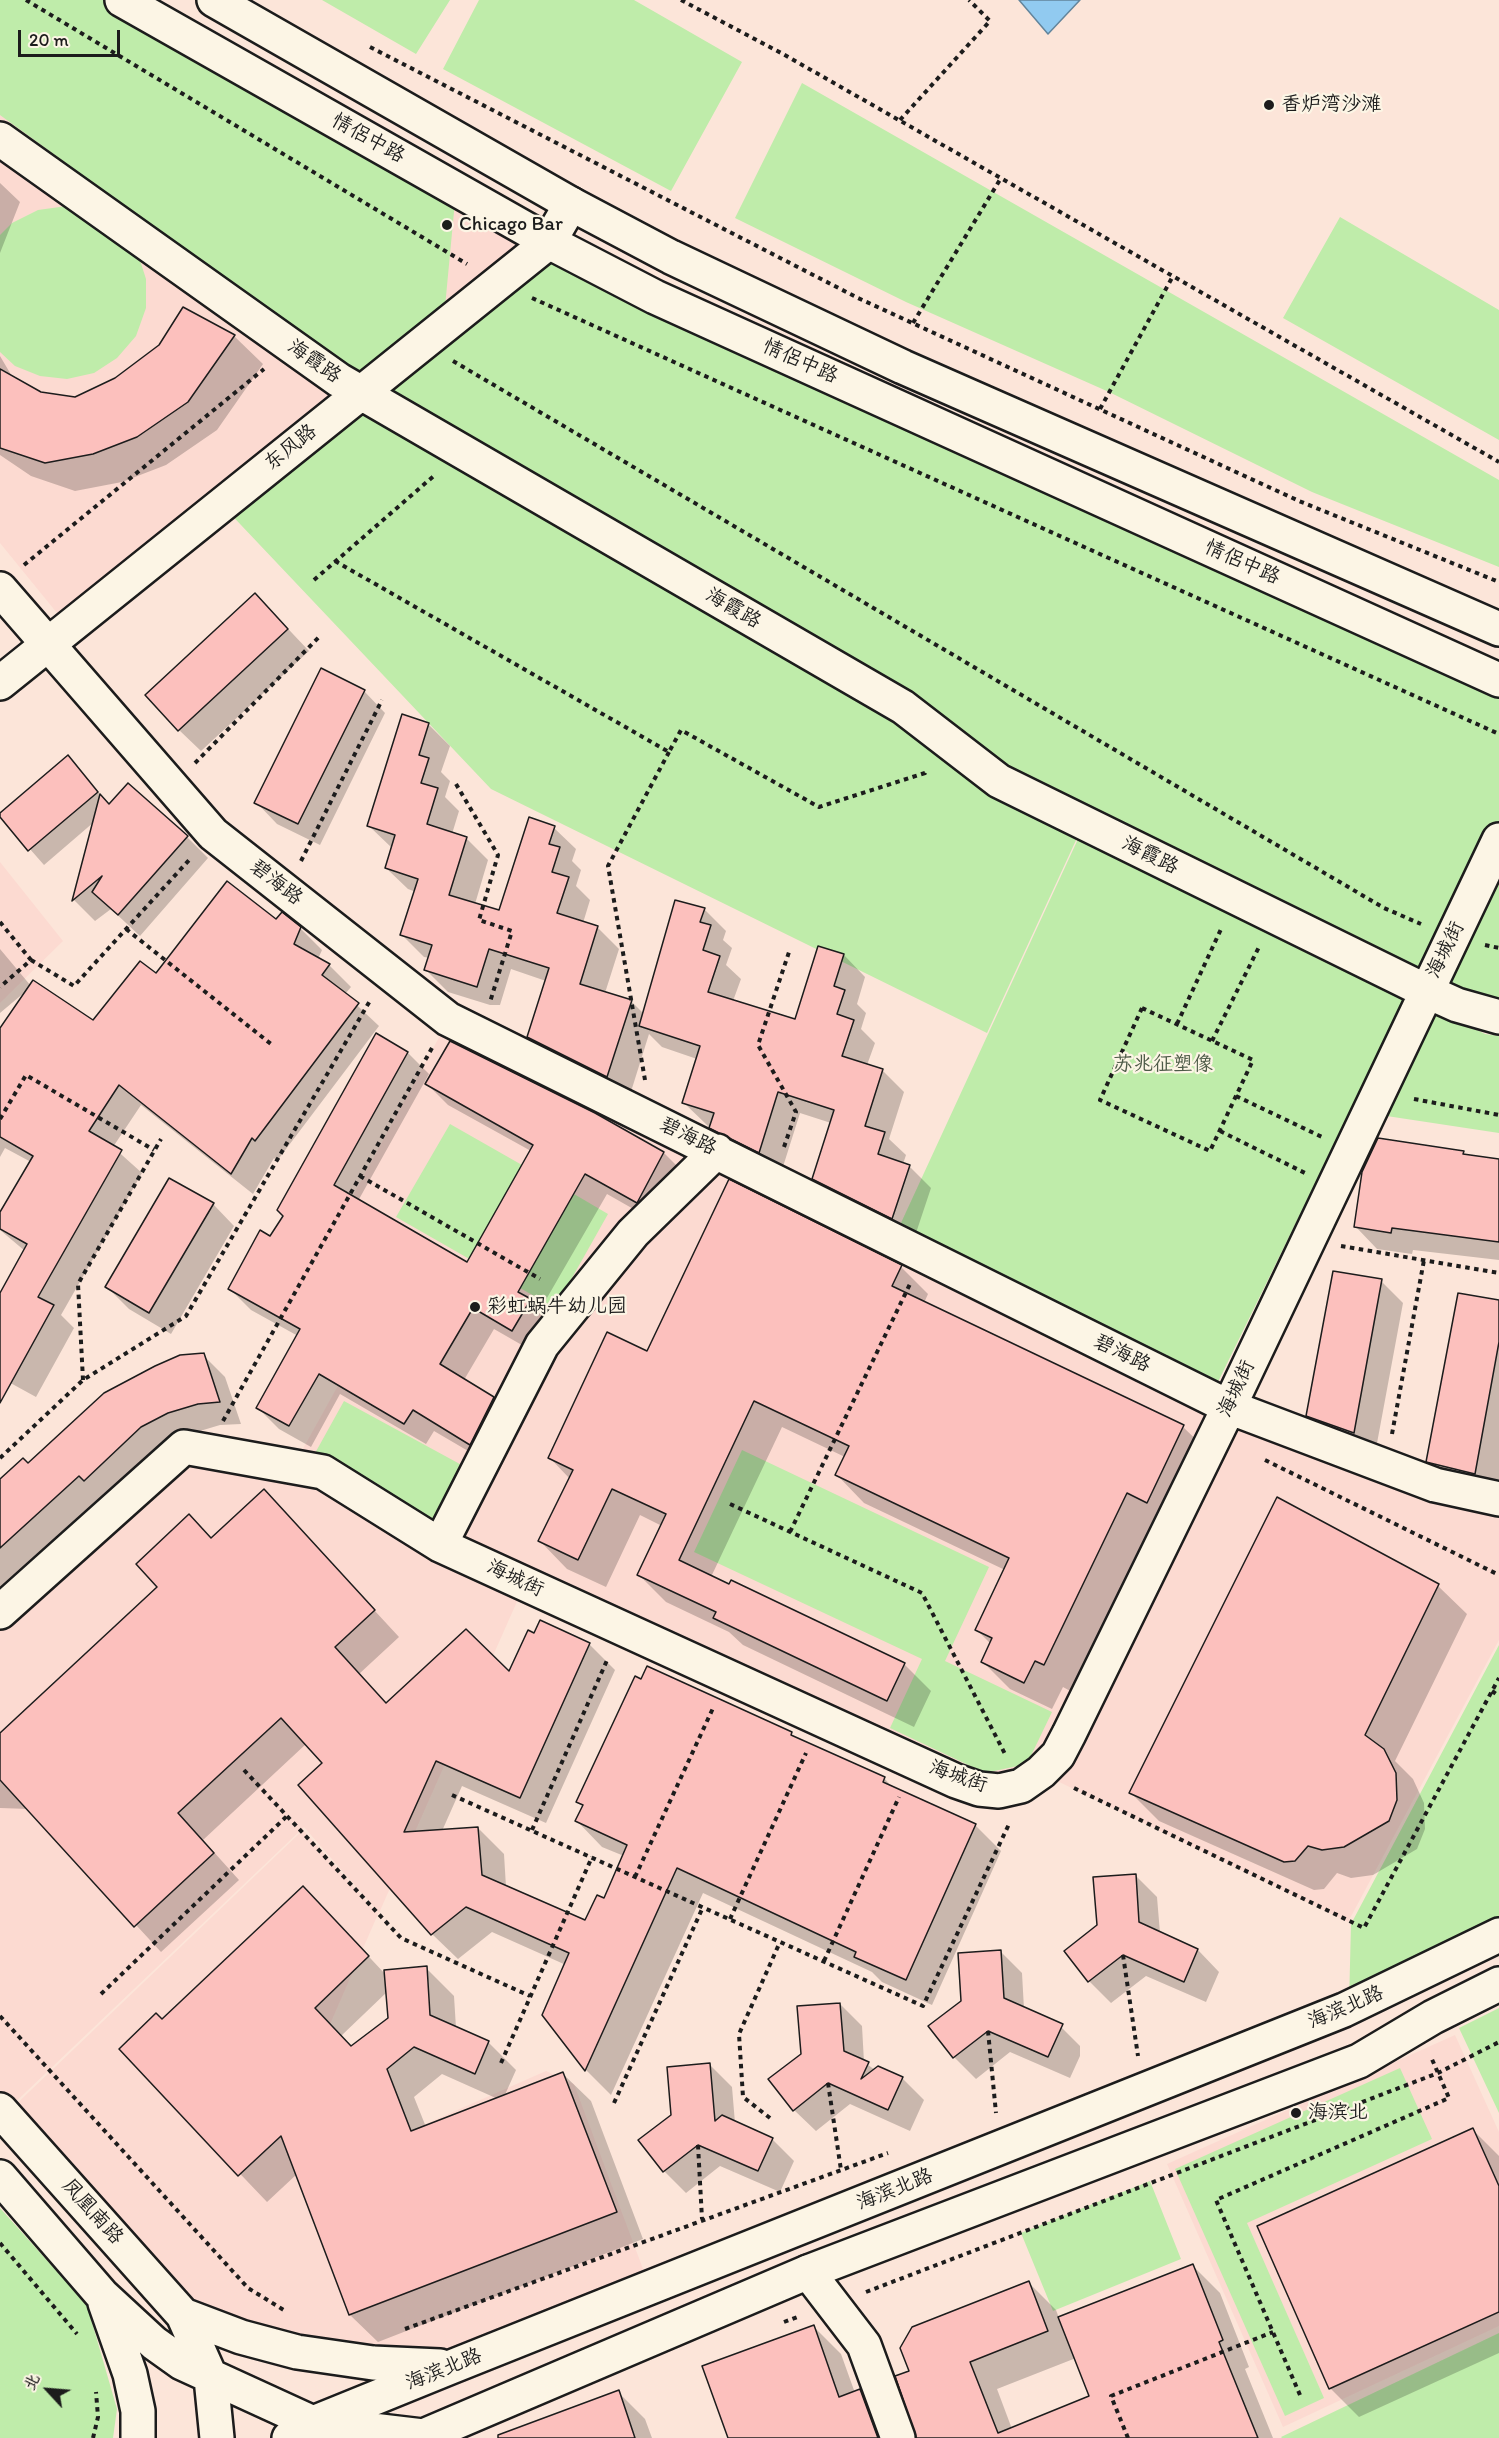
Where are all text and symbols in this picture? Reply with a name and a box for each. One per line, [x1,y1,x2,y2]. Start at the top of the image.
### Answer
scale bar [21,18,123,56]
text: 20 m [29,29,69,51]
place label: 香炉湾沙滩 [1281,93,1381,117]
marker: 香炉湾沙滩 [1262,98,1276,112]
street label: 情侶中路 [327,109,409,169]
place label: Chicago Bar [459,213,563,237]
marker: Chicago Bar [440,218,454,232]
street label: 海霞路 [283,335,345,389]
street label: 情侶中路 [759,335,841,389]
street label: 东风路 [260,420,322,476]
street label: 情侶中路 [1201,536,1283,590]
street label: 海霞路 [701,584,765,634]
street label: 海霞路 [1118,832,1182,880]
street label: 碧海路 [245,855,307,911]
street label: 海城街 [1422,918,1470,982]
park label: 苏兆征塑像 [1113,1053,1213,1077]
street label: 碧海路 [656,1113,720,1161]
place label: 彩虹蜗牛幼儿园 [487,1295,627,1319]
marker: 彩虹蜗牛幼儿园 [468,1300,482,1314]
street label: 碧海路 [1090,1330,1154,1378]
street label: 海城街 [1213,1357,1261,1421]
street label: 海城街 [483,1555,547,1603]
street label: 海城街 [926,1756,990,1798]
street label: 海滨北路 [1304,1981,1388,2035]
place label: 海滨北 [1308,2101,1368,2125]
marker: 海滨北 [1289,2106,1303,2120]
street label: 海滨北路 [853,2164,937,2216]
street label: 凤凰南路 [56,2174,128,2250]
street label: 海滨北路 [402,2344,486,2396]
north arrow [18,2360,78,2420]
text: 北 [19,2371,43,2393]

